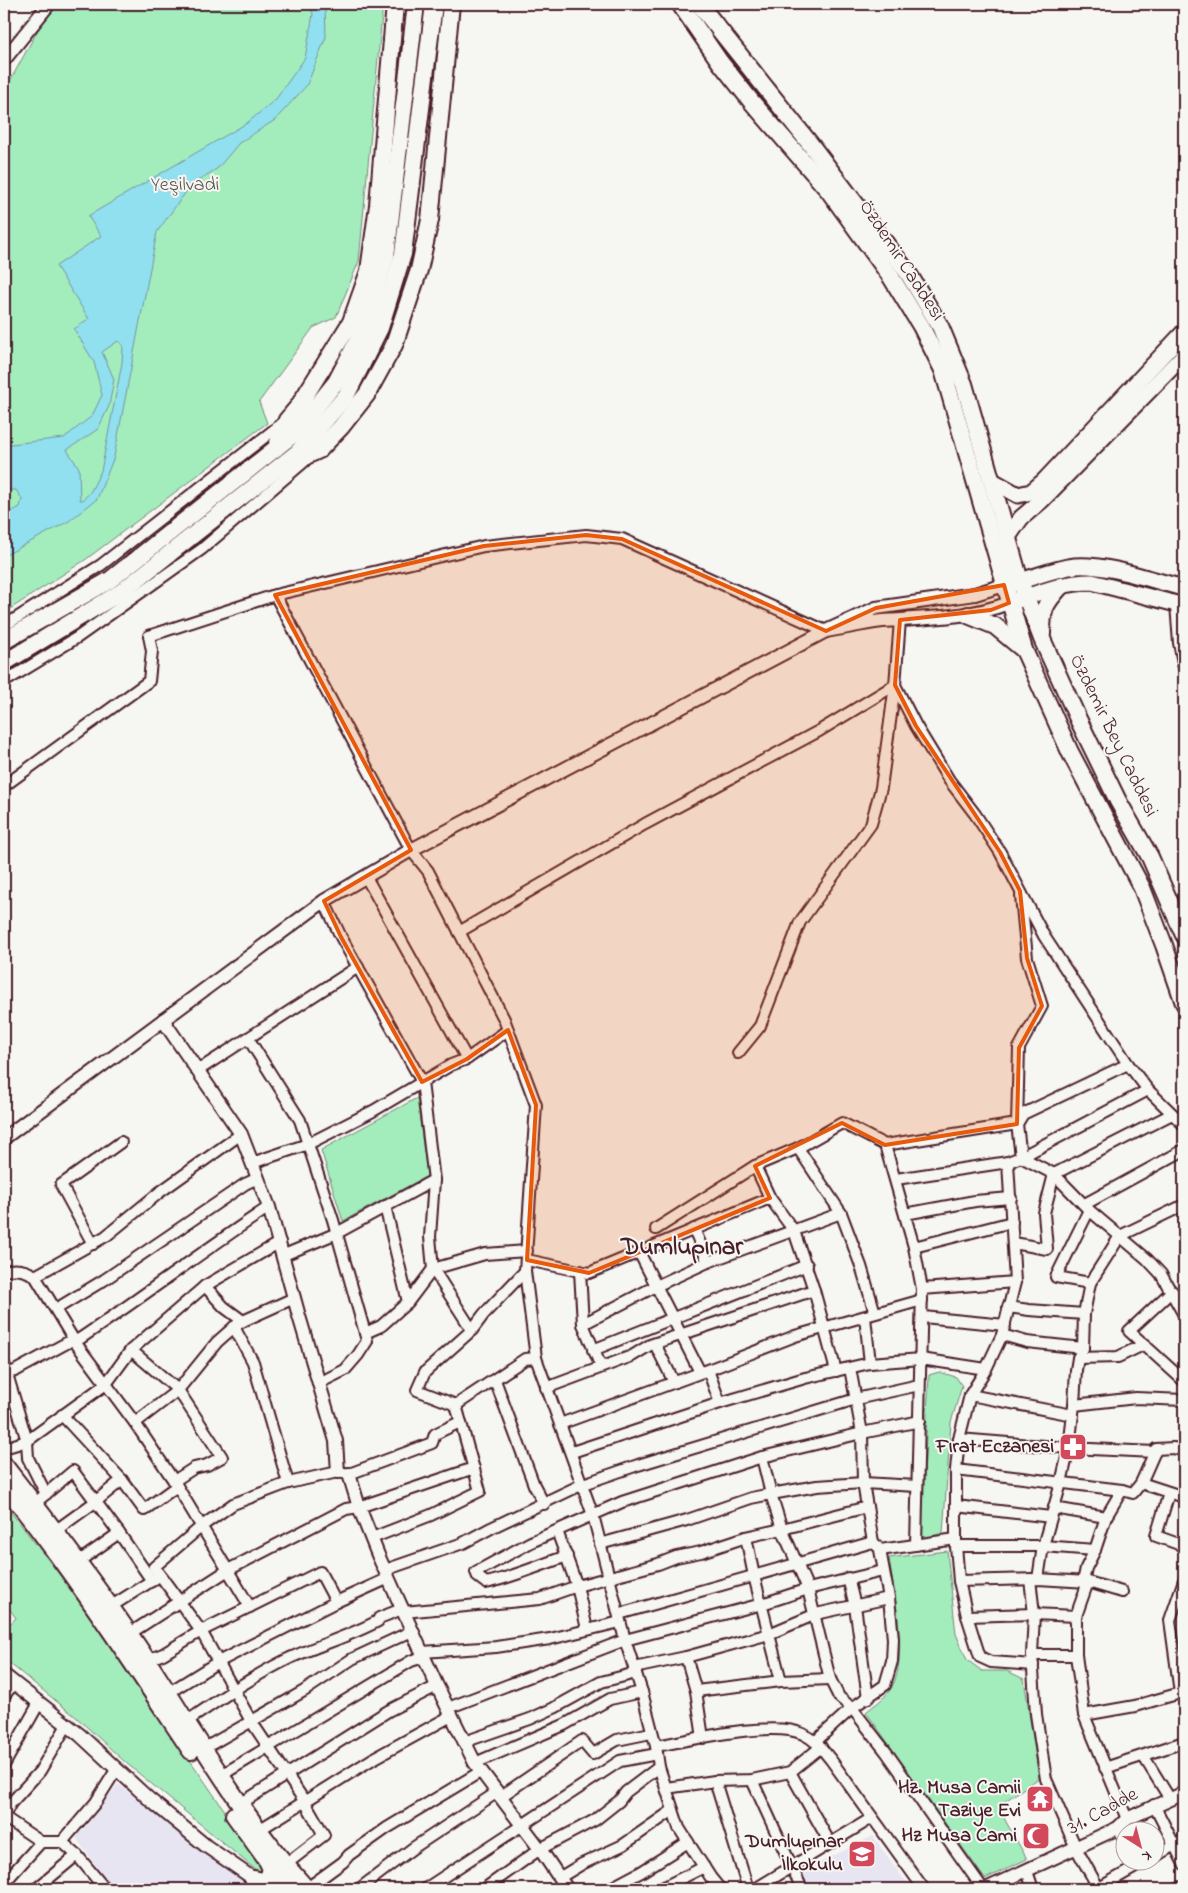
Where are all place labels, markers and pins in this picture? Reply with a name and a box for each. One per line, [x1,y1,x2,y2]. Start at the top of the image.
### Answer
pharmacy icon: Fırat Eczanesi [1058,1432,1088,1462]
place label: Fırat Eczanesi [935,1433,1054,1462]
place label: Hz. Musa Camii Taziye Evi [898,1774,1021,1827]
temple icon: Hz. Musa Camii Taziye Evi [1025,1784,1055,1814]
mosque icon: Hz Musa Cami [1021,1821,1051,1851]
place label: Hz Musa Cami [902,1822,1017,1851]
place label: Dumlupınar İlkokulu [744,1828,844,1880]
school or university icon: Dumlupınar İlkokulu [847,1839,877,1869]

